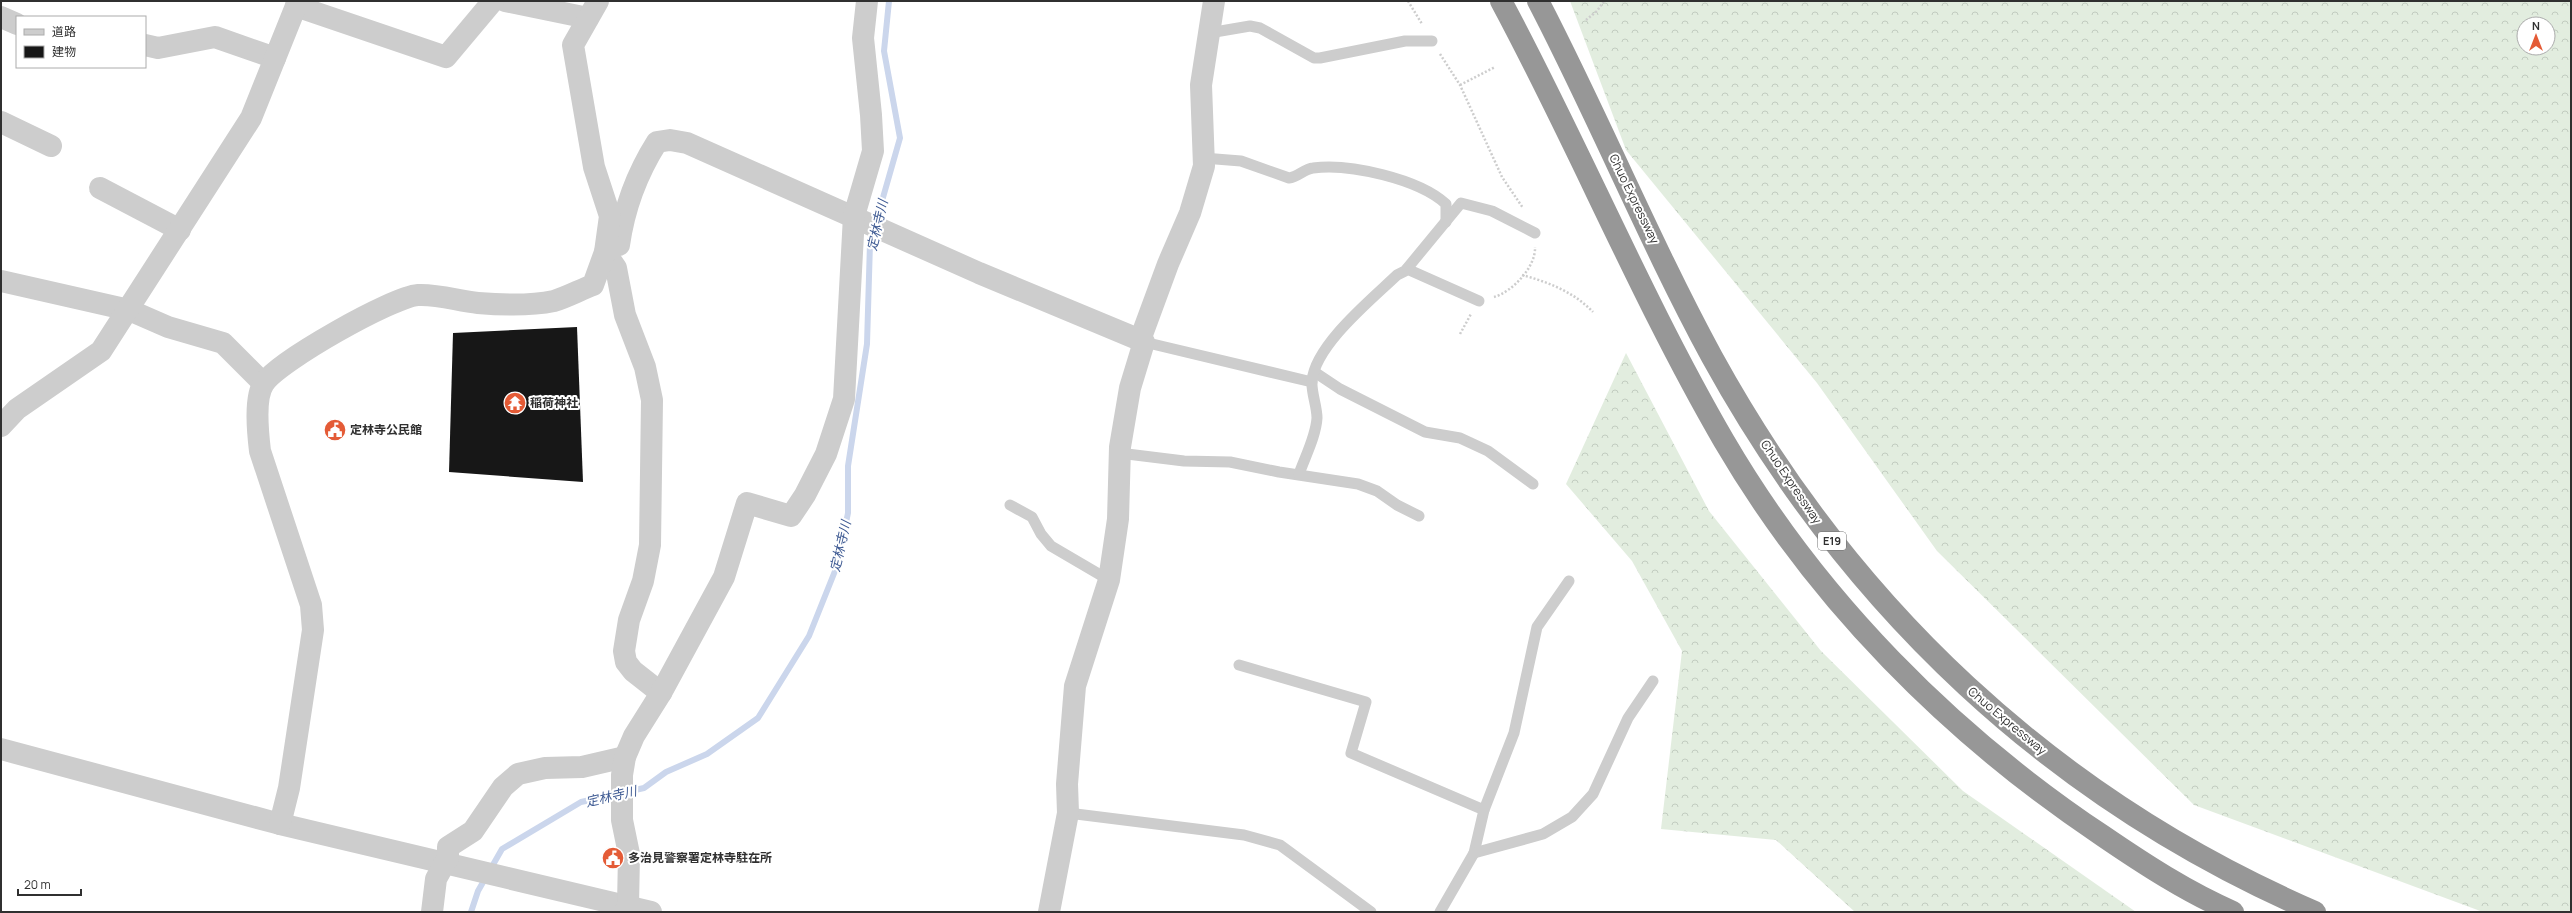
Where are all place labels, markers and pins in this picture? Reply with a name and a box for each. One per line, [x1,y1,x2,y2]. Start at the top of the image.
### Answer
temple icon: 稲荷神社 [502,390,528,416]
place label: 稲荷神社 [530,394,578,411]
public building icon: 定林寺公民館 [322,417,348,443]
place label: 定林寺公民館 [350,421,422,438]
public building icon: 多治見警察署定林寺駐在所 [600,845,626,871]
place label: 多治見警察署定林寺駐在所 [628,849,772,866]

